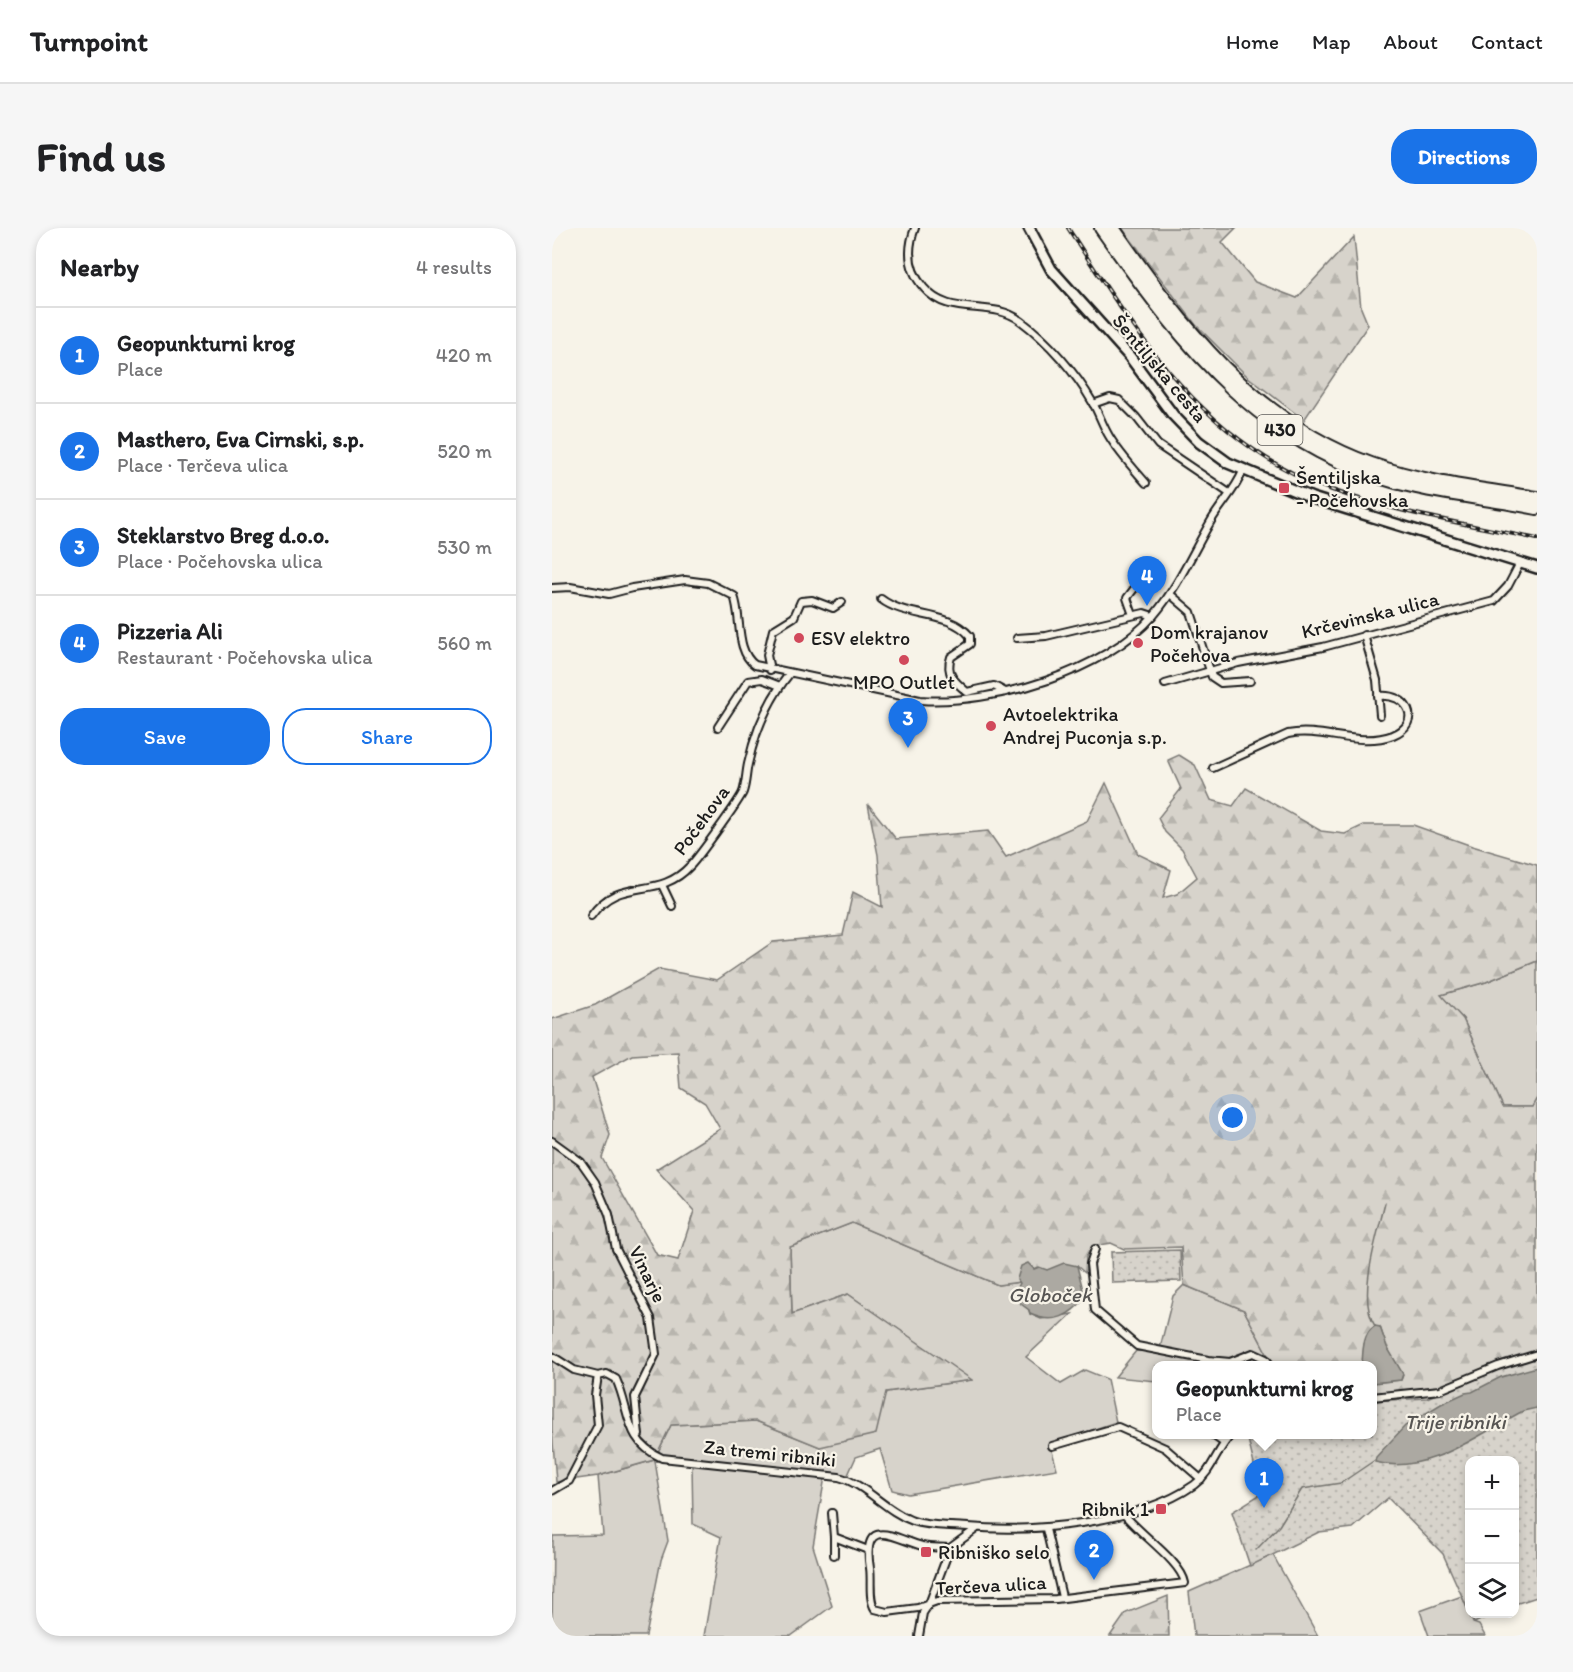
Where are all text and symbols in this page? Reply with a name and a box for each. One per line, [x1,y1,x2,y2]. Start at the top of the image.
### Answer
text: Turnpoint [30,24,148,58]
text: Home [1226,29,1279,54]
text: Map [1312,29,1351,54]
text: About [1384,29,1438,54]
text: Contact [1471,29,1543,54]
button: Directions [1391,129,1537,184]
text: Find us [36,131,166,182]
text: Nearby [60,251,139,283]
text: 4 results [416,255,492,279]
street label: Šentiljska cesta [1108,309,1213,427]
text: Geopunkturni krog [117,330,295,357]
text: 1 [75,343,84,367]
text: 420 m [436,343,492,367]
text: Place [117,357,163,381]
road number: 430 [1258,415,1302,445]
text: Masthero, Eva Cirnski, s.p. [117,426,364,453]
text: 2 [74,439,85,463]
text: 520 m [437,439,492,463]
text: Place · Terčeva ulica [117,453,288,477]
place label: Šentiljska - Počehovska [1296,465,1409,512]
marker: Šentiljska - Počehovska [1277,481,1291,495]
text: Steklarstvo Breg d.o.o. [117,522,329,549]
text: 3 [74,535,85,559]
text: 530 m [437,535,492,559]
text: Place · Počehovska ulica [117,549,323,573]
pin: 4 [1128,556,1166,606]
street label: Krčevinska ulica [1299,586,1442,644]
text: Pizzeria Ali [117,618,223,645]
place label: Dom krajanov Počehova [1150,620,1268,667]
place label: ESV elektro [811,626,910,650]
text: 4 [73,631,86,655]
text: 560 m [437,631,492,655]
marker: ESV elektro [792,631,806,645]
marker: Dom krajanov Počehova [1131,636,1145,650]
text: Restaurant · Počehovska ulica [117,645,373,669]
marker: MPO Outlet [897,653,911,667]
place label: MPO Outlet [853,670,955,694]
pin: 3 [888,698,928,748]
place label: Avtoelektrika Andrej Puconja s.p. [1003,702,1167,749]
button: Save [60,708,270,765]
button: Share [282,708,492,765]
marker: Avtoelektrika Andrej Puconja s.p. [984,719,998,733]
street label: Počehova [668,780,735,860]
your location [1218,1103,1247,1132]
street label: Vinarje [624,1242,672,1306]
water label: Globoček [1008,1282,1093,1307]
popup [1152,1361,1377,1439]
text: Geopunkturni krog [1176,1375,1353,1402]
text: Place [1176,1402,1222,1426]
water label: Trije ribniki [1404,1409,1508,1434]
street label: Za tremi ribniki [703,1434,837,1472]
map controls [1465,1456,1519,1618]
button: + [1465,1456,1519,1510]
pin: 1 [1244,1458,1284,1508]
place label: Ribnik 1 [1082,1497,1149,1521]
marker: Ribnik 1 [1154,1502,1168,1516]
button: − [1465,1510,1519,1564]
pin: 2 [1074,1530,1114,1580]
place label: Ribniško selo [938,1540,1050,1564]
marker: Ribniško selo [919,1545,933,1559]
button: layers [1465,1564,1519,1618]
street label: Terčeva ulica [935,1570,1048,1600]

